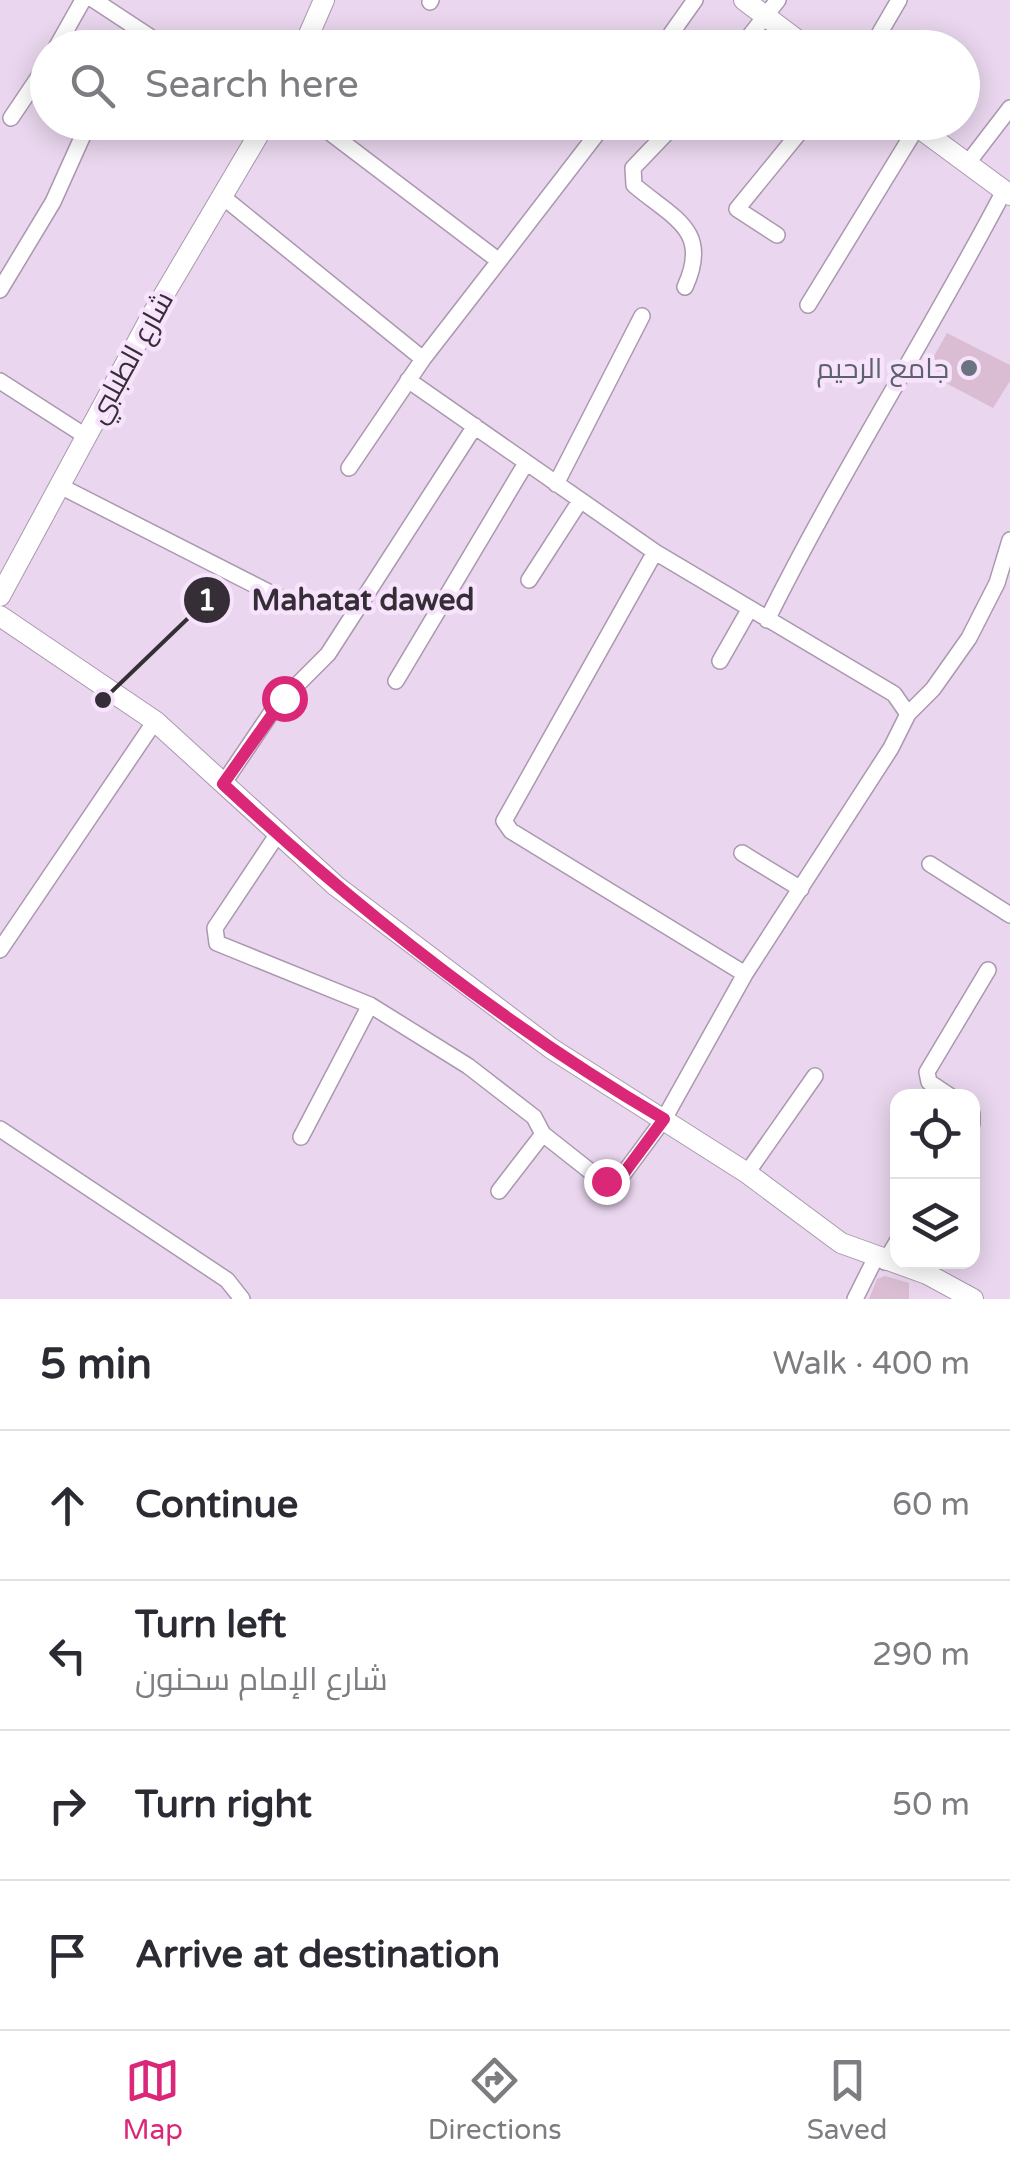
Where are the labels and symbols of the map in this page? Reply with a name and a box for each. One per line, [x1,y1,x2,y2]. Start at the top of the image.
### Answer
street label: شارع الطبلبي [81,286,185,431]
place label: جامع الرحيم [816,352,949,388]
marker: جامع الرحيم [958,357,980,379]
callout: Mahatat dawed [182,570,495,630]
text: 1 [198,582,216,619]
text: Mahatat dawed [252,582,474,619]
route start [262,676,308,722]
route end [584,1159,630,1205]

